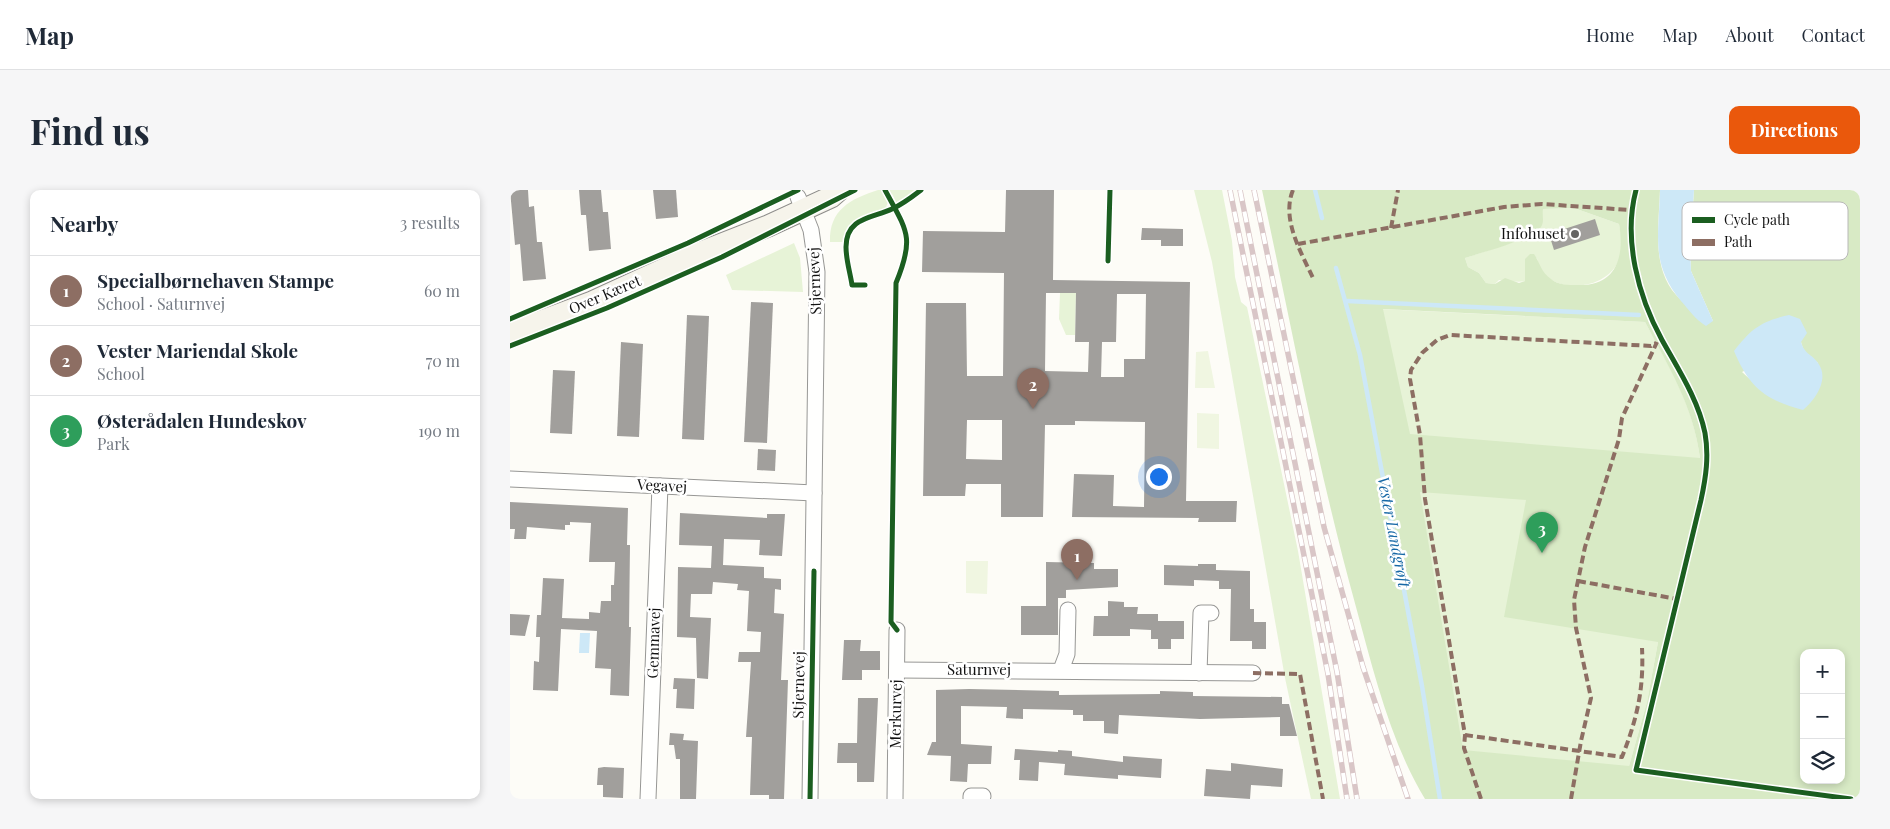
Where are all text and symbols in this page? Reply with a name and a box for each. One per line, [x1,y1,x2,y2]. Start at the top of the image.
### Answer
text: Map [25,19,74,51]
text: Home [1586,23,1634,47]
text: Map [1662,23,1697,47]
text: About [1725,23,1774,47]
text: Contact [1802,23,1865,47]
button: Directions [1729,106,1860,154]
text: Find us [30,107,150,154]
legend [1682,202,1848,260]
text: Nearby [50,209,119,237]
text: Cycle path [1724,210,1791,229]
text: 3 results [400,212,460,233]
place label: Infohuset [1501,223,1566,243]
marker: Infohuset [1569,228,1581,240]
text: Path [1724,232,1753,251]
street label: Stjernevej [803,247,825,315]
text: Specialbørnehaven Stampe [97,267,334,293]
street label: Over Kæret [566,270,644,318]
text: 1 [63,280,69,301]
text: 60 m [424,280,460,301]
text: School · Saturnvej [97,293,225,314]
text: Vester Mariendal Skole [97,337,298,363]
text: 2 [62,350,70,371]
text: 70 m [426,350,460,371]
text: School [97,363,145,384]
pin: 2 [1017,368,1049,409]
text: Østerådalen Hundeskov [97,407,307,433]
text: 3 [62,420,70,441]
text: 190 m [418,420,460,441]
text: Park [97,433,130,454]
your location [1146,464,1172,490]
street label: Vegavej [636,474,688,496]
water label: Vester Landgrøft [1373,474,1416,590]
pin: 3 [1526,512,1558,553]
pin: 1 [1061,539,1093,580]
street label: Gemmavej [642,607,664,679]
map controls [1800,649,1845,784]
button: + [1800,649,1845,694]
street label: Stjernevej [787,651,809,719]
street label: Saturnvej [947,659,1011,679]
street label: Merkurvej [884,679,906,749]
button: − [1800,694,1845,739]
button: layers [1800,739,1845,784]

